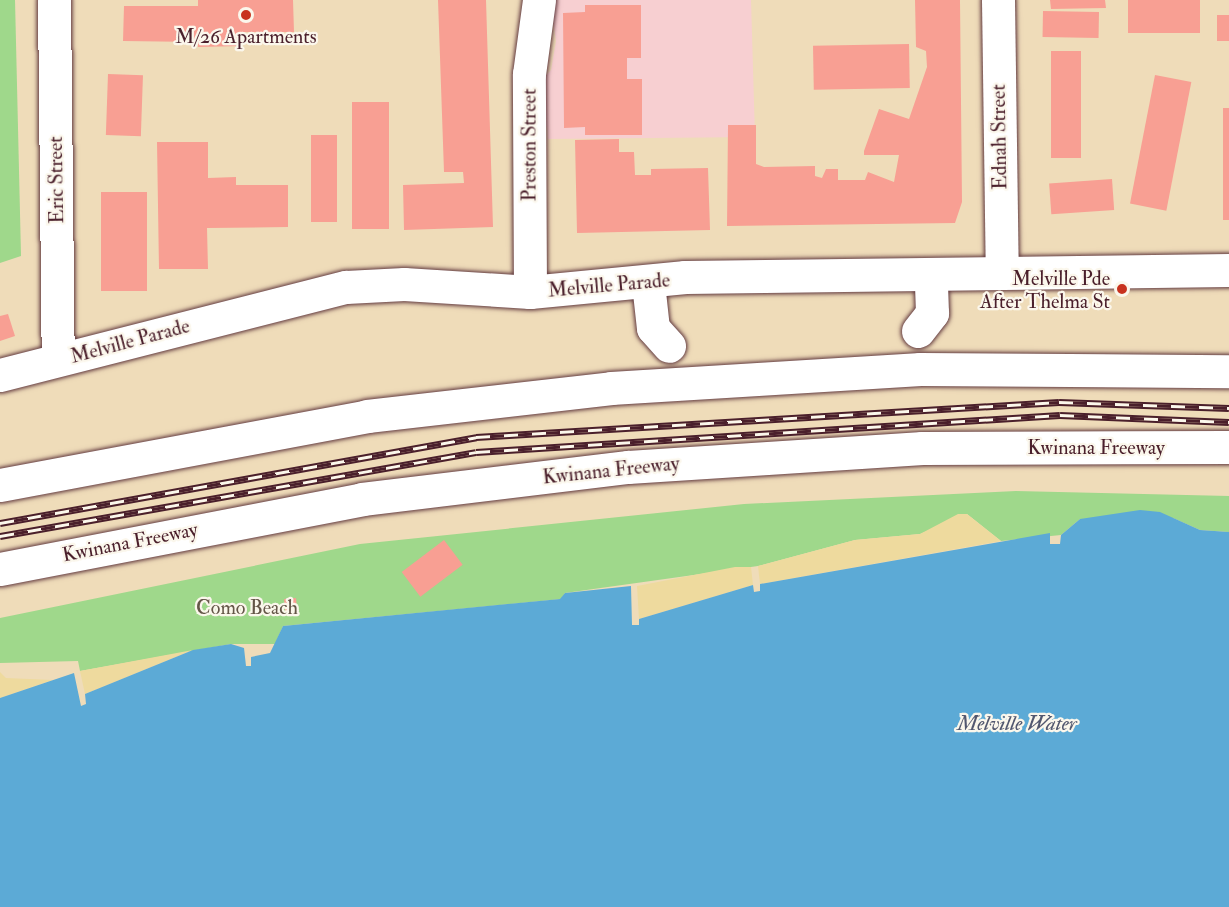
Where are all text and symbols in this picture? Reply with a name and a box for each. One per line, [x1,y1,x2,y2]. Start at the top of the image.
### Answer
marker: M/26 Apartments [239,8,253,22]
place label: M/26 Apartments [175,24,317,48]
street label: Ednah Street [986,84,1012,190]
street label: Preston Street [517,89,541,201]
street label: Eric Street [43,136,69,224]
place label: Melville Pde After Thelma St [980,266,1110,313]
street label: Melville Parade [547,268,671,302]
marker: Melville Pde After Thelma St [1115,282,1129,296]
street label: Melville Parade [68,314,192,368]
street label: Kwinana Freeway [1027,435,1165,459]
street label: Kwinana Freeway [541,451,681,489]
street label: Kwinana Freeway [60,517,200,567]
park label: Como Beach [196,595,298,619]
water label: Melville Water [957,711,1077,737]

